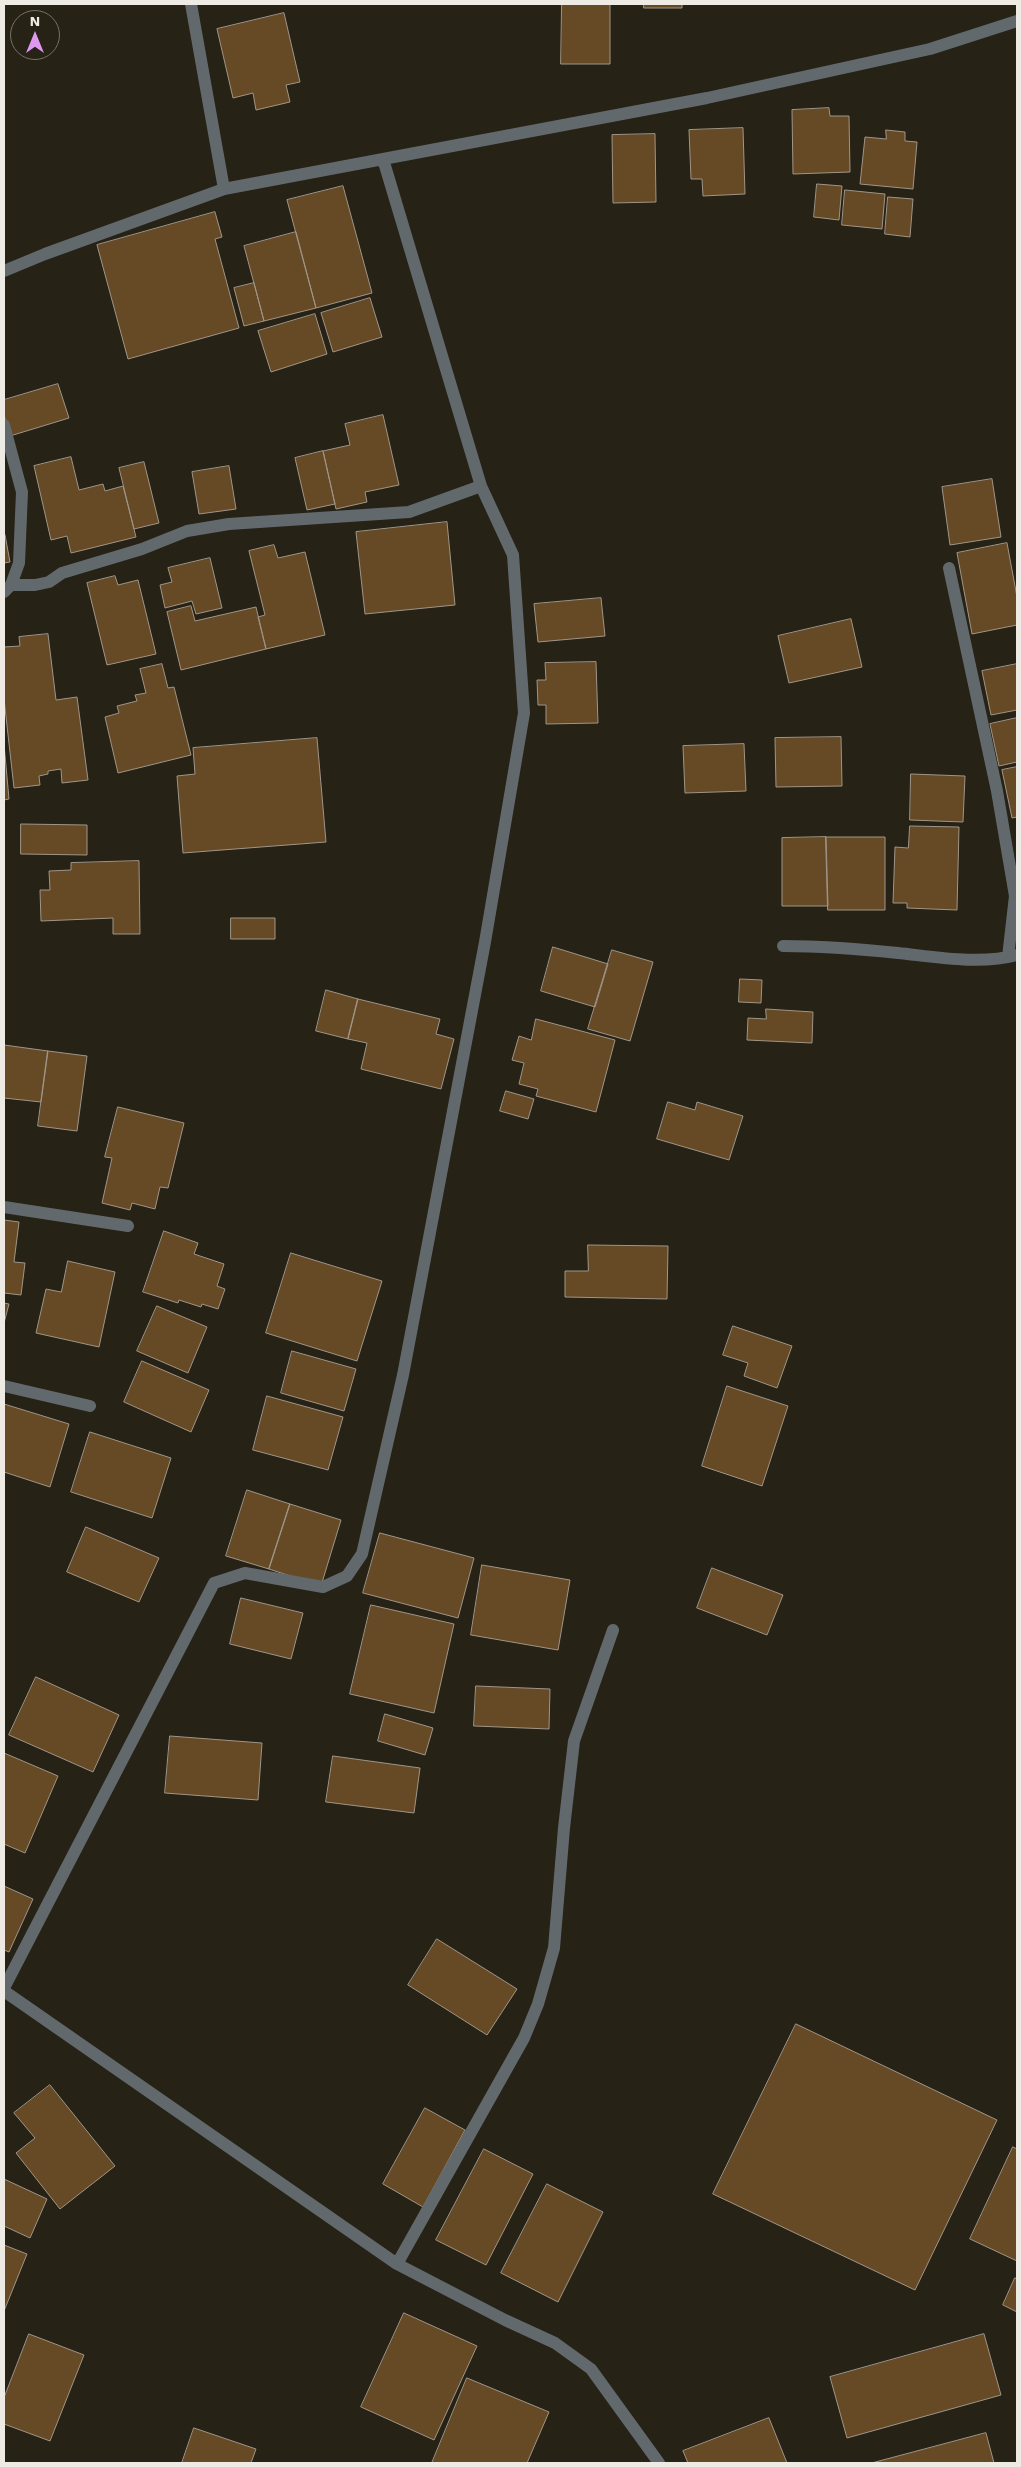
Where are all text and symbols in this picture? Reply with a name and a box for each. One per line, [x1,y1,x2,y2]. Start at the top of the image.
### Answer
north arrow [10,10,60,60]
text: N [30,13,40,29]

